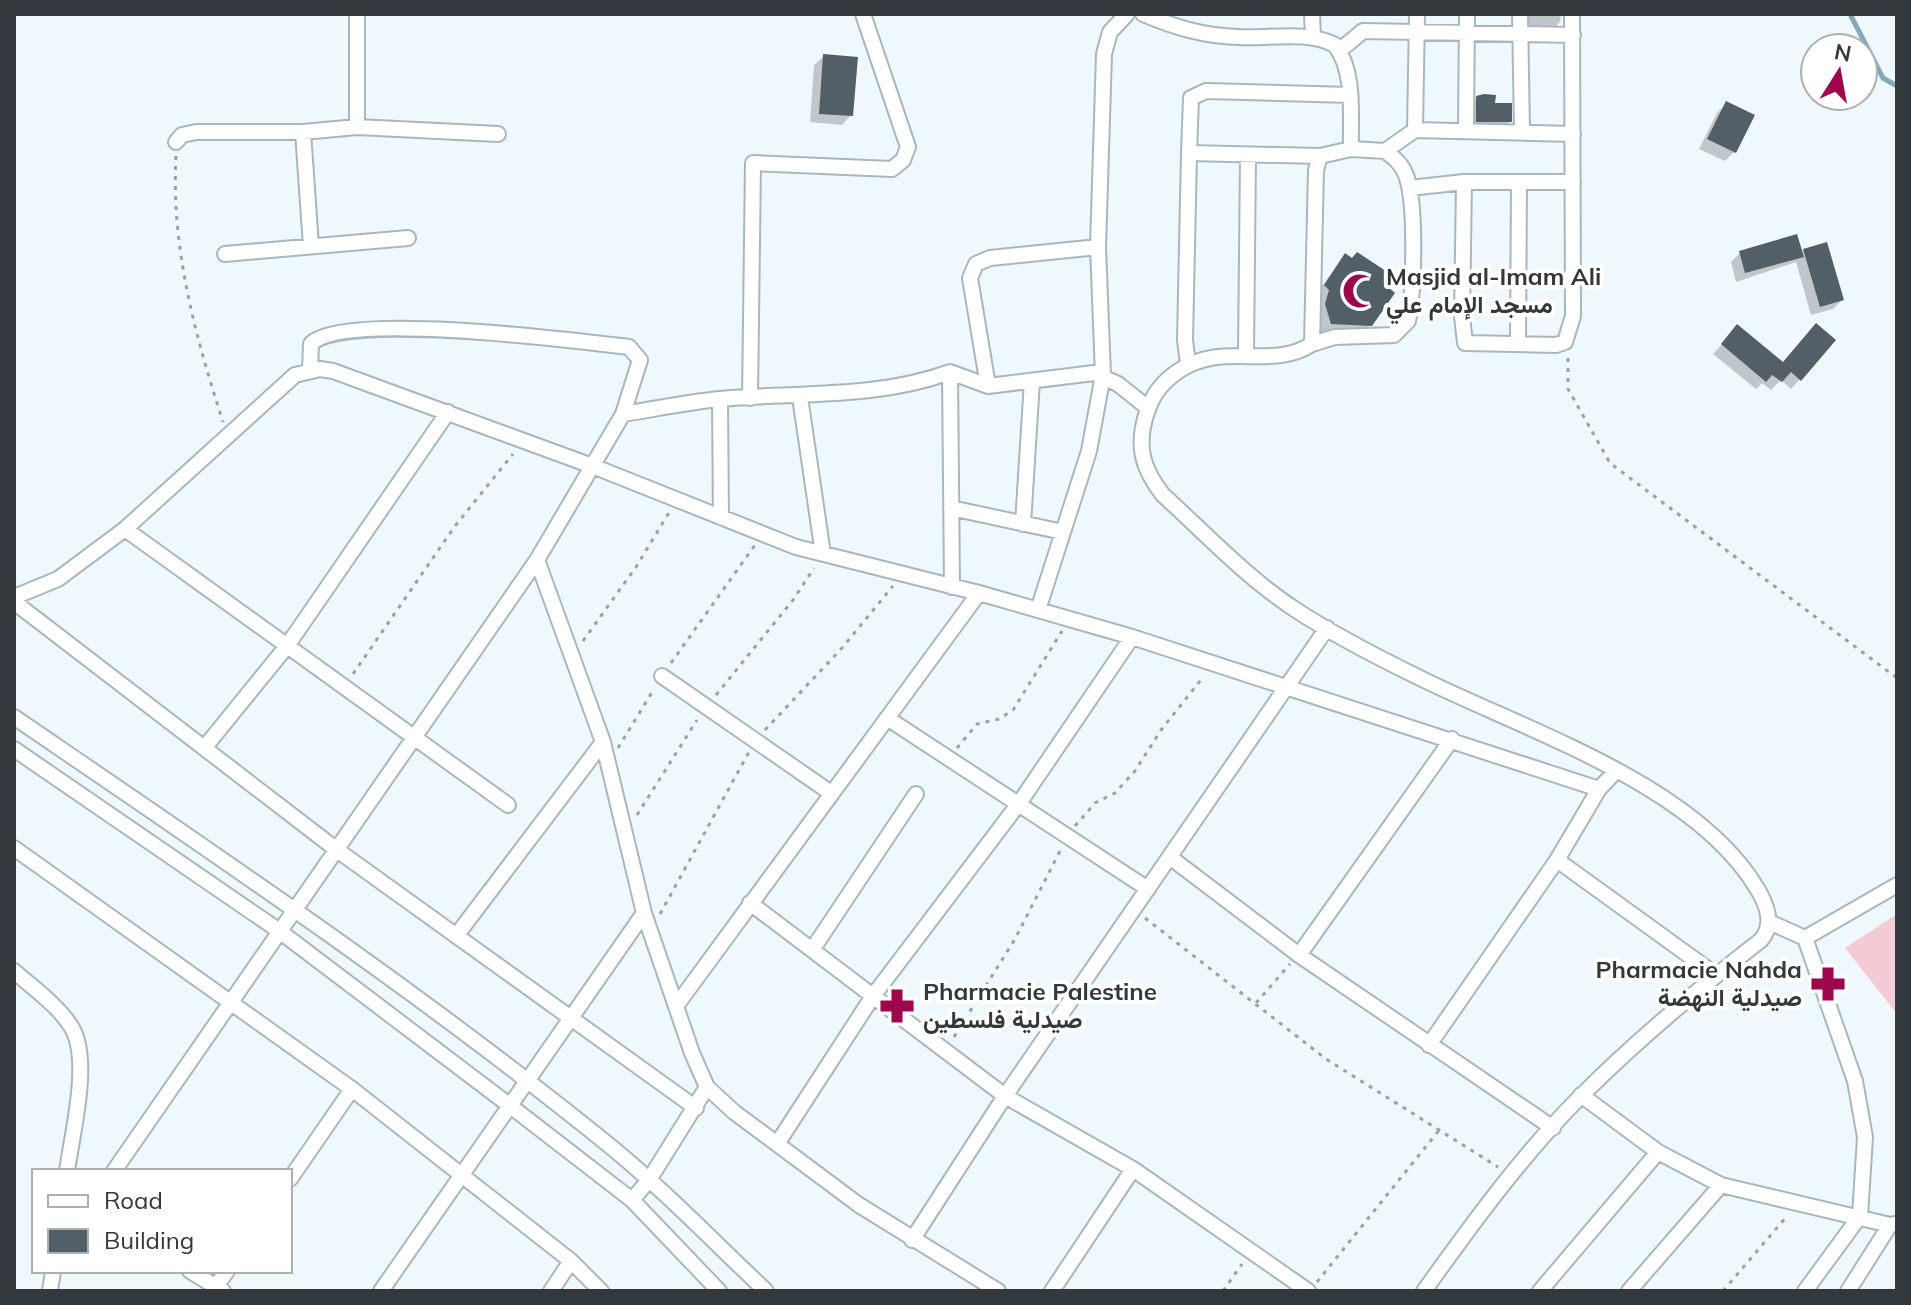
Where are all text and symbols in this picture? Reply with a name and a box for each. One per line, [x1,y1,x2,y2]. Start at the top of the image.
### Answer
north arrow [1799,32,1879,112]
text: N [1832,37,1854,68]
place label: Masjid al-Imam Ali مسجد الإمام علي [1386,261,1601,325]
mosque icon: Masjid al-Imam Ali مسجد الإمام علي [1341,272,1379,310]
place label: Pharmacie Nahda صيدلية النهضة [1595,954,1802,1013]
pharmacy icon: Pharmacie Nahda صيدلية النهضة [1809,965,1847,1003]
place label: Pharmacie Palestine صيدلية فلسطين [923,976,1157,1034]
pharmacy icon: Pharmacie Palestine صيدلية فلسطين [878,987,916,1025]
legend [32,1169,292,1273]
text: Road [104,1185,163,1215]
text: Building [104,1225,194,1255]

